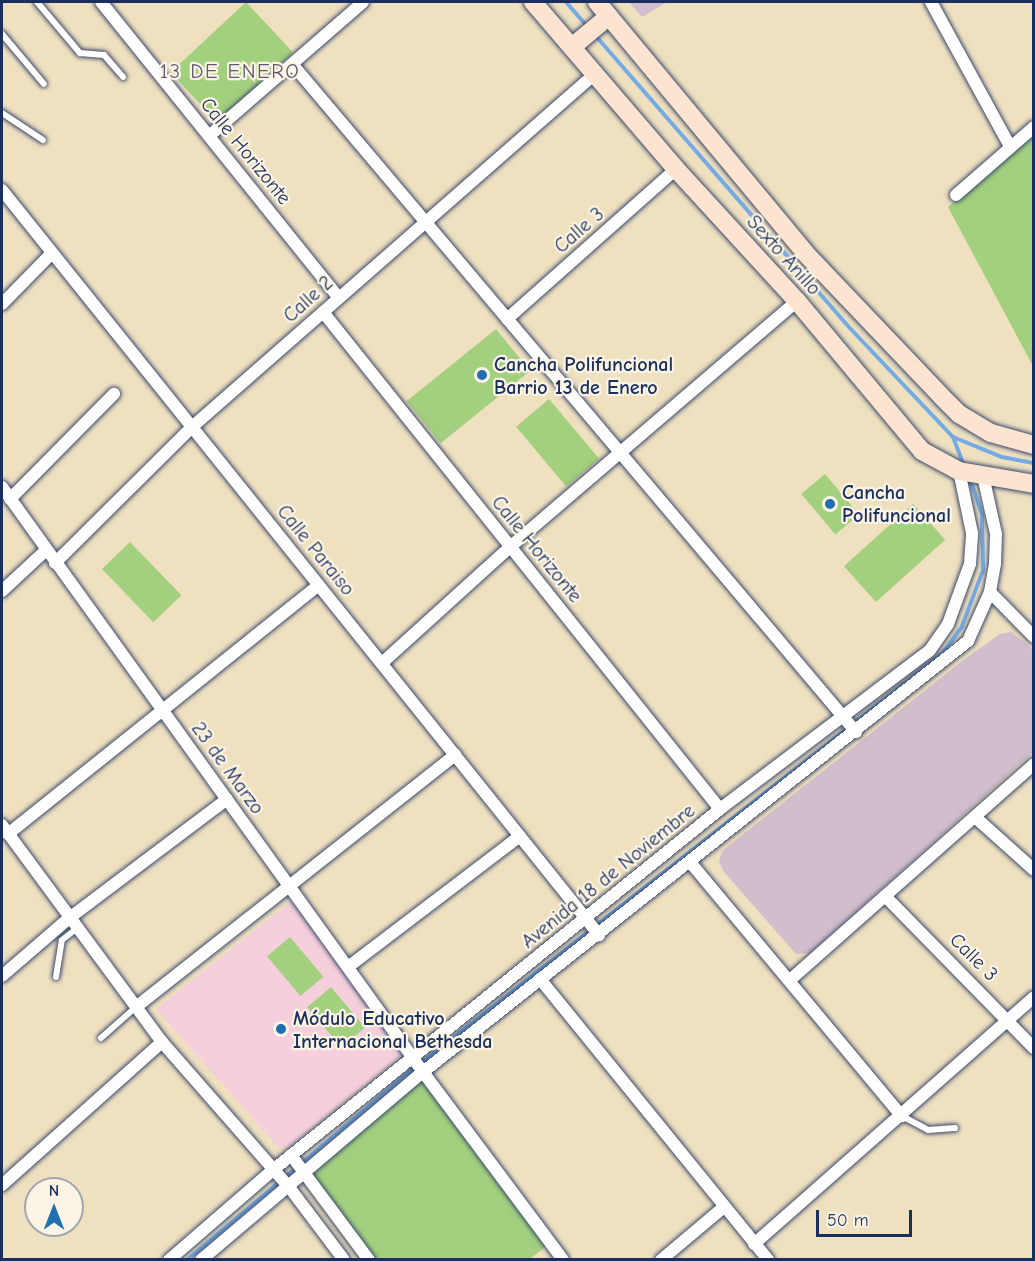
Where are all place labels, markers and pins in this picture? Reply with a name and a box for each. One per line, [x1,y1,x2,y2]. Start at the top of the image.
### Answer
place label: Cancha Polifuncional Barrio 13 de Enero [494,352,673,399]
marker: Cancha Polifuncional Barrio 13 de Enero [475,368,489,382]
place label: Cancha Polifuncional [842,480,951,527]
marker: Cancha Polifuncional [823,497,837,511]
place label: Módulo Educativo Internacional Bethesda [293,1006,492,1053]
marker: Módulo Educativo Internacional Bethesda [274,1022,288,1036]

